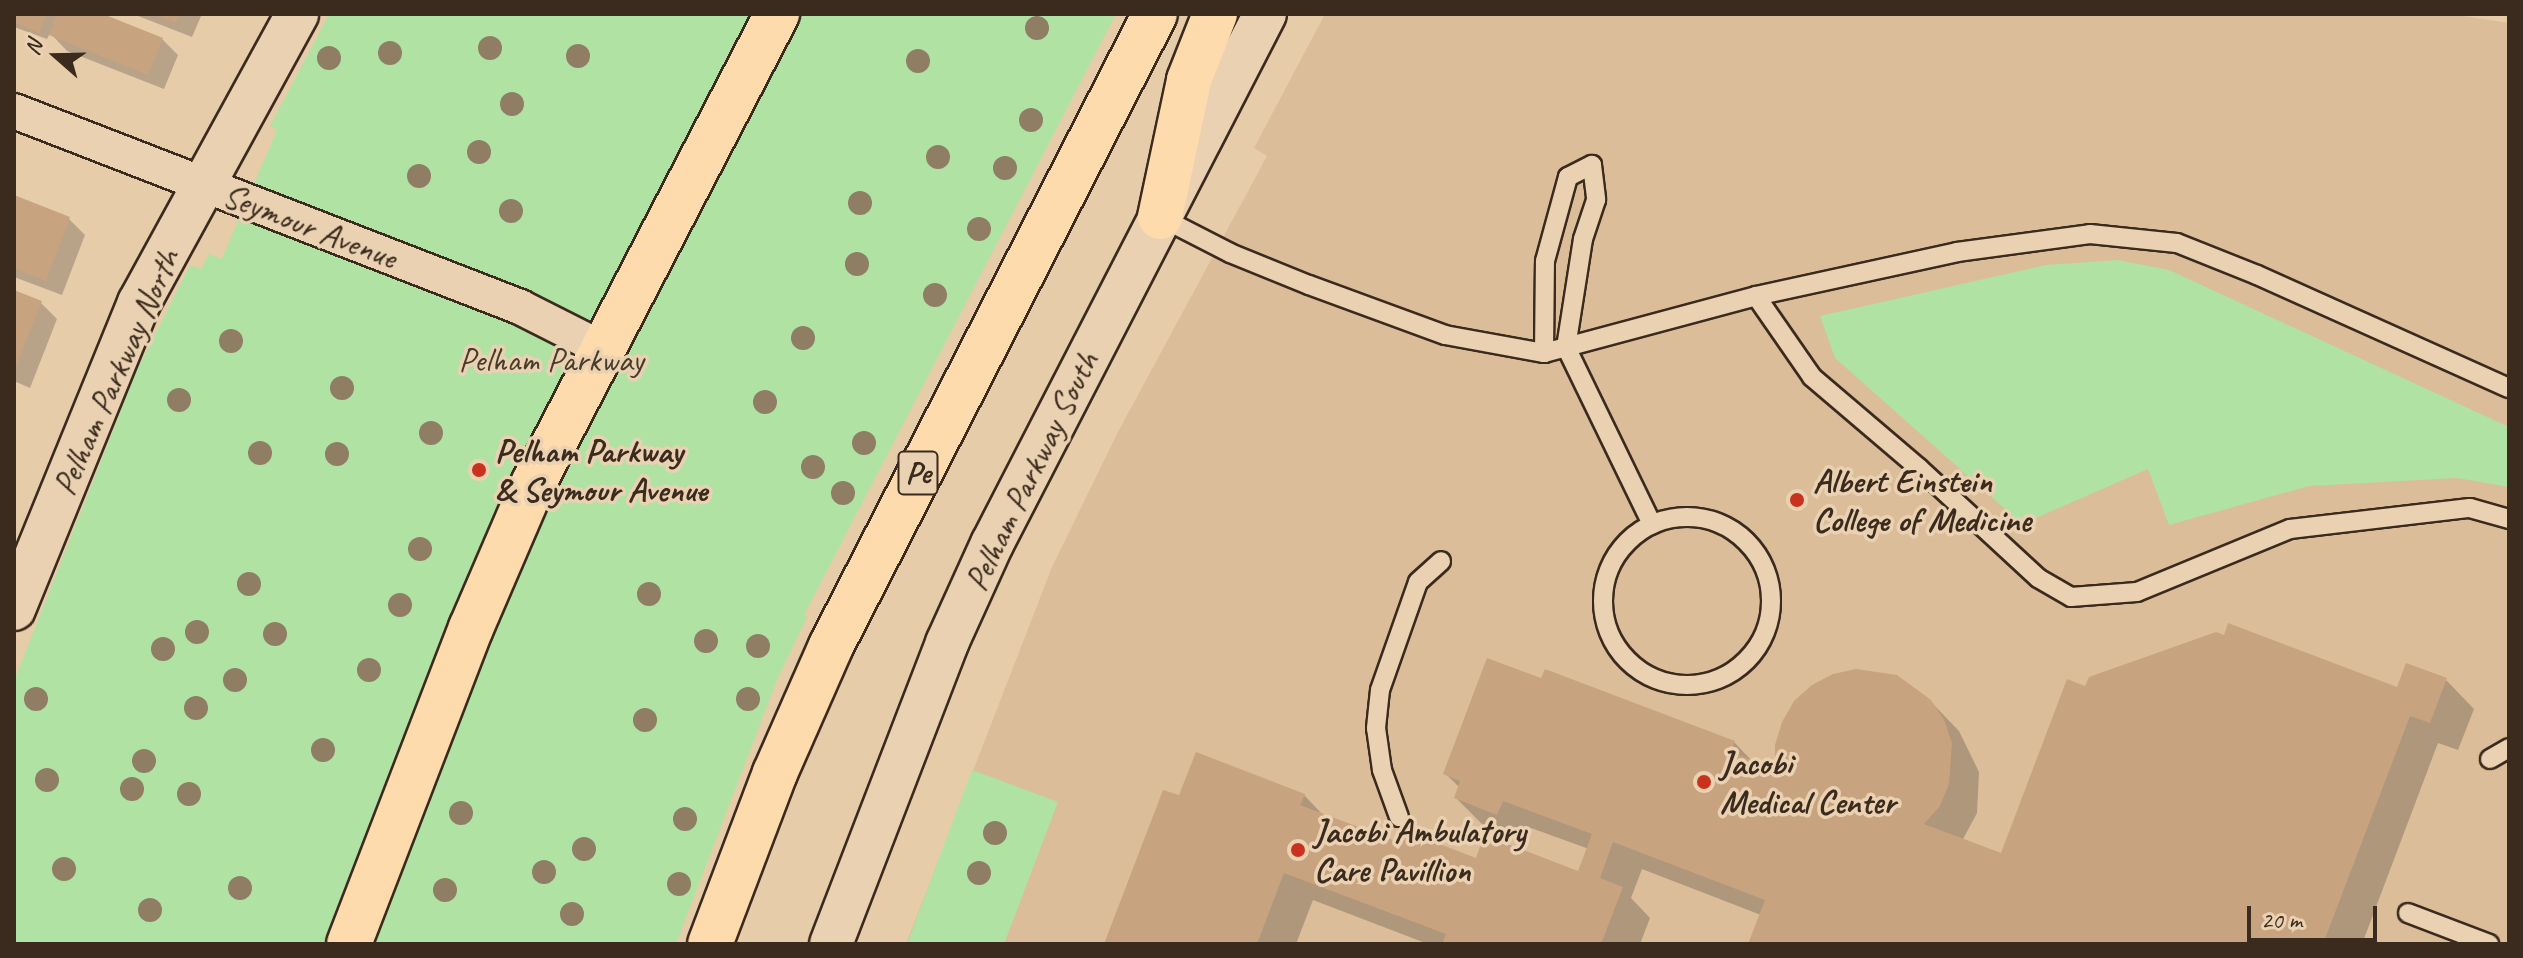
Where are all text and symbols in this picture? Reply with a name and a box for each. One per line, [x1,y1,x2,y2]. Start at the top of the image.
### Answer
north arrow [16,16,96,96]
text: N [18,37,49,59]
street label: Seymour Avenue [218,174,402,278]
street label: Pelham Parkway North [44,243,188,501]
park label: Pelham Parkway [458,340,644,380]
street label: Pelham Parkway South [955,345,1107,597]
place label: Pelham Parkway & Seymour Avenue [495,430,707,510]
road number: Pe [896,445,940,501]
place label: Albert Einstein College of Medicine [1813,460,2030,540]
marker: Pelham Parkway & Seymour Avenue [470,461,488,479]
marker: Albert Einstein College of Medicine [1788,491,1806,509]
place label: Jacobi Medical Center [1720,742,1895,822]
marker: Jacobi Medical Center [1695,773,1713,791]
place label: Jacobi Ambulatory Care Pavillion [1314,810,1526,890]
marker: Jacobi Ambulatory Care Pavillion [1289,841,1307,859]
scale bar [2251,890,2381,940]
text: 20 m [2261,905,2302,935]

